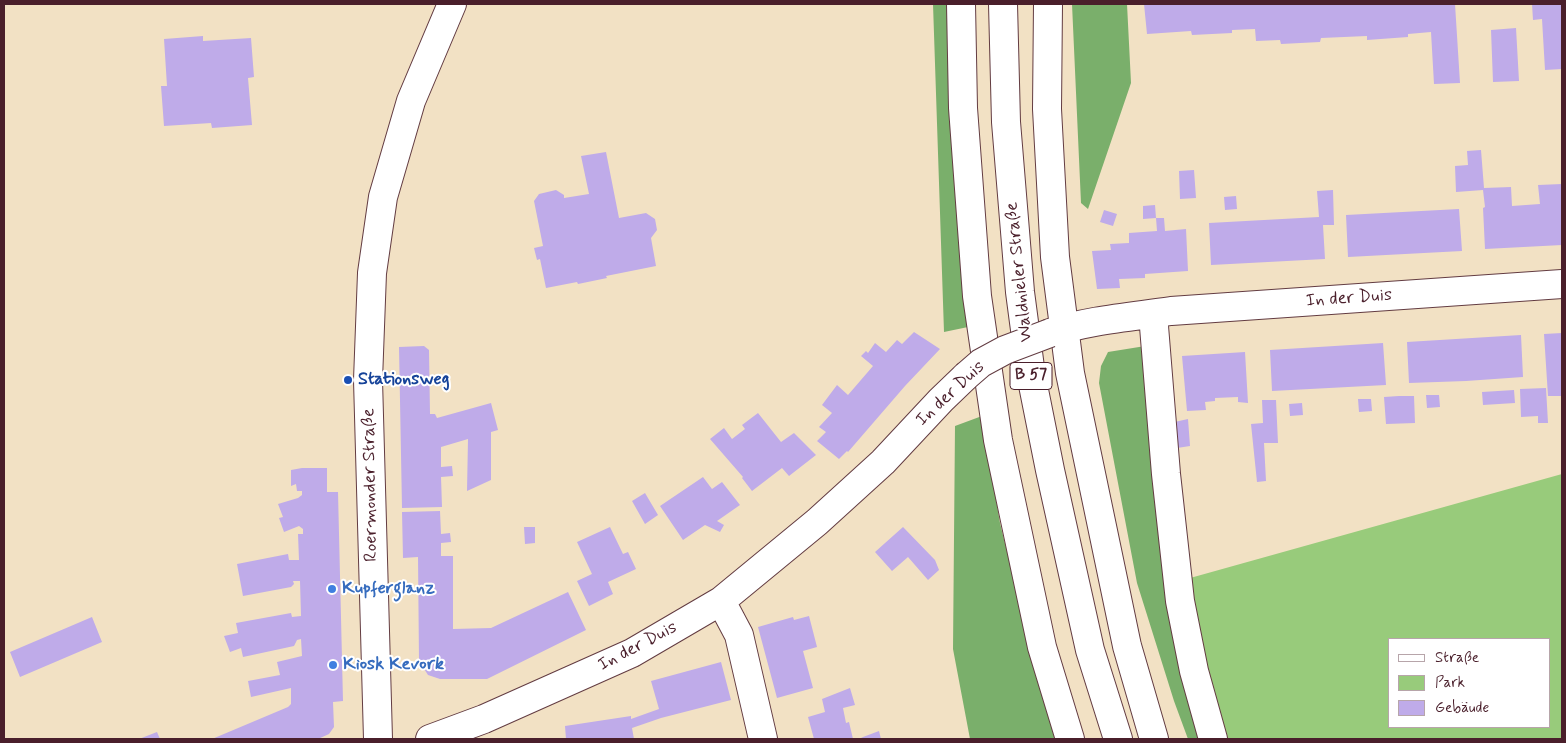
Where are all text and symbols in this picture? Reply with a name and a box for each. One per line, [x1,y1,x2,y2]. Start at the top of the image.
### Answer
street label: Waldnieler Straße [1002,201,1038,343]
street label: In der Duis [1305,285,1393,313]
street label: In der Duis [912,357,990,431]
road number: B 57 [1010,362,1052,390]
place label: Stationsweg [358,369,449,391]
marker: Stationsweg [342,374,354,386]
street label: Roermonder Straße [359,408,383,562]
place label: Kupferglanz [342,578,435,600]
marker: Kupferglanz [326,583,338,595]
street label: In der Duis [595,617,681,677]
legend [1388,638,1551,728]
text: Straße [1435,648,1479,668]
place label: Kiosk Kevork [343,654,444,676]
marker: Kiosk Kevork [327,659,339,671]
text: Park [1435,673,1465,693]
text: Gebäude [1435,698,1489,718]

